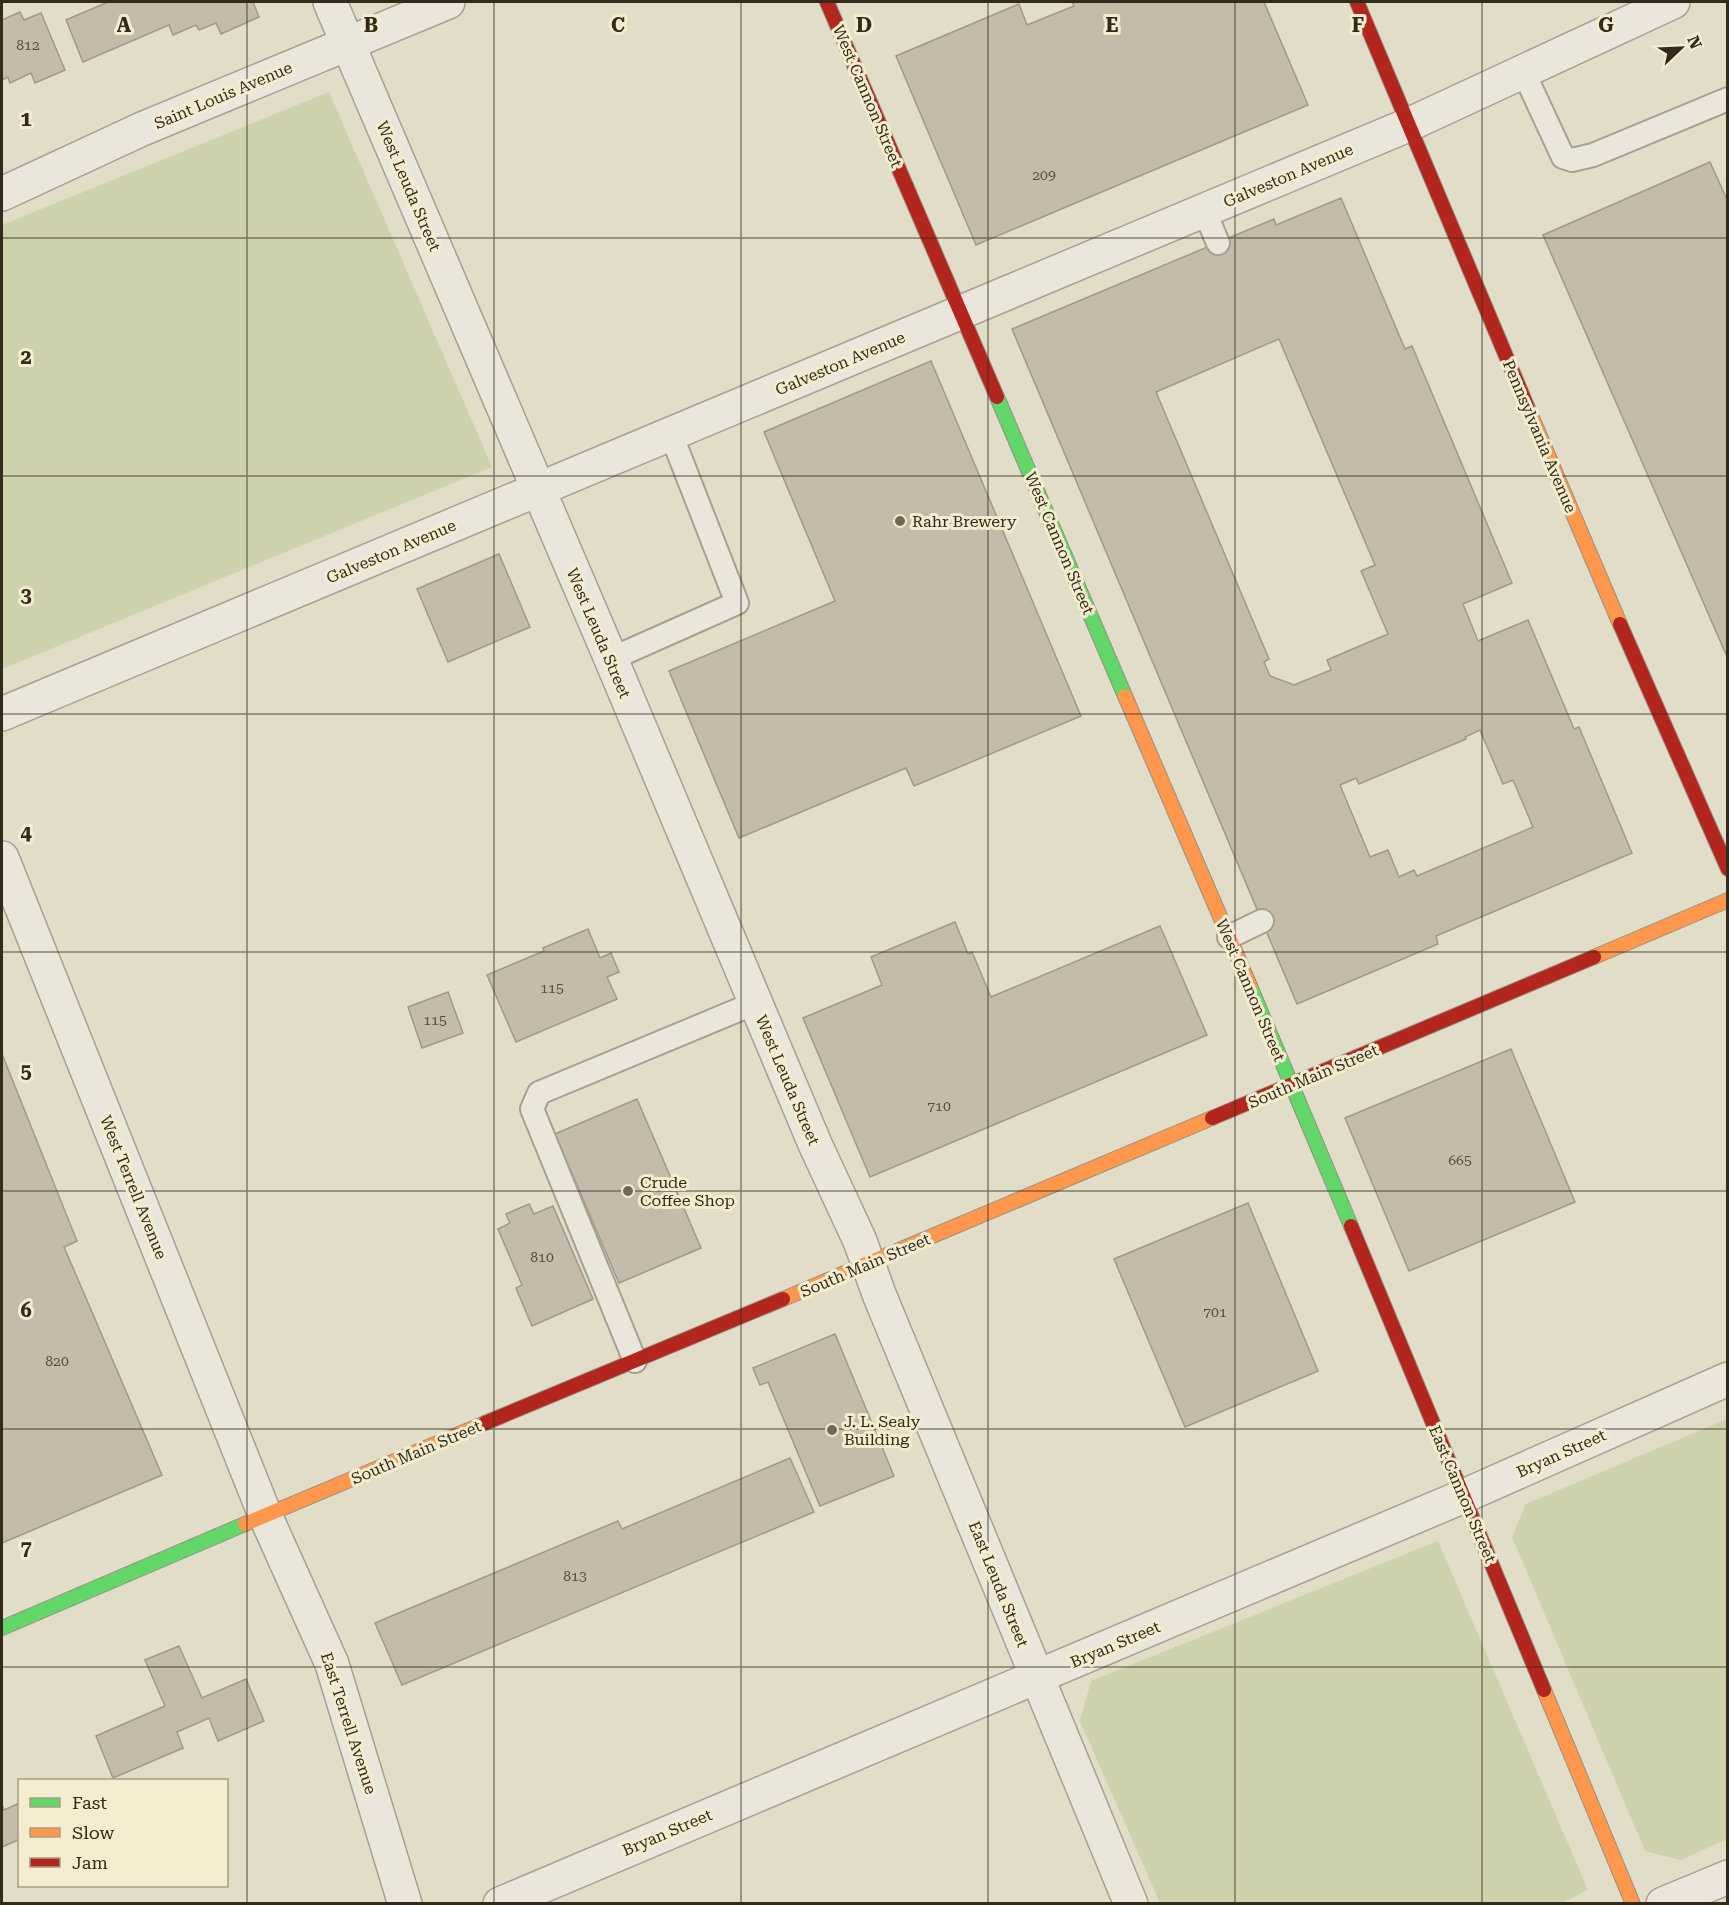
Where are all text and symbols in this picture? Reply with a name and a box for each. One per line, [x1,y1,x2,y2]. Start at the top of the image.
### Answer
text: A [117,13,132,37]
text: B [364,13,378,37]
text: C [611,13,625,37]
text: D [856,13,872,37]
text: E [1106,13,1119,37]
text: F [1352,13,1364,37]
text: G [1598,13,1614,37]
north arrow [1651,18,1711,78]
street label: West Cannon Street [829,22,906,170]
text: N [1683,33,1706,52]
house number: 812 [16,37,40,53]
street label: Saint Louis Avenue [151,58,295,133]
text: 1 [20,107,32,131]
street label: West Leuda Street [373,118,445,254]
street label: Galveston Avenue [1221,139,1356,211]
house number: 209 [1032,167,1056,183]
street label: Galveston Avenue [773,327,908,399]
text: 2 [20,345,32,369]
street label: Pennsylvania Avenue [1499,357,1580,516]
street label: West Cannon Street [1021,469,1098,617]
place label: Rahr Brewery [912,512,1017,531]
marker: Rahr Brewery [893,514,907,528]
street label: Galveston Avenue [324,515,459,587]
street label: West Leuda Street [563,565,635,701]
text: 3 [20,583,32,607]
text: 4 [20,821,32,845]
street label: West Cannon Street [1212,916,1289,1064]
house number: 115 [540,980,564,996]
house number: 115 [423,1012,447,1028]
street label: West Leuda Street [752,1012,824,1148]
street label: South Main Street [1245,1040,1381,1112]
text: 5 [20,1059,32,1083]
house number: 710 [927,1098,951,1114]
street label: West Terrell Avenue [96,1113,171,1262]
house number: 665 [1448,1152,1472,1168]
place label: Crude Coffee Shop [640,1173,735,1210]
marker: Crude Coffee Shop [621,1184,635,1198]
street label: South Main Street [797,1229,933,1301]
house number: 810 [530,1249,554,1265]
text: 6 [20,1298,32,1322]
house number: 701 [1203,1304,1227,1320]
house number: 820 [45,1353,69,1369]
place label: J. L. Sealy Building [844,1412,921,1449]
street label: South Main Street [348,1416,484,1488]
marker: J. L. Sealy Building [825,1423,839,1437]
street label: East Cannon Street [1425,1423,1500,1566]
street label: Bryan Street [1514,1425,1609,1482]
street label: East Leuda Street [965,1518,1032,1650]
text: 7 [20,1536,32,1560]
house number: 813 [563,1568,587,1584]
street label: Bryan Street [1067,1617,1163,1672]
street label: East Terrell Avenue [317,1650,380,1797]
legend [18,1779,228,1887]
text: Fast [72,1792,107,1813]
street label: Bryan Street [619,1805,715,1860]
text: Slow [72,1822,114,1843]
text: Jam [72,1852,108,1873]

